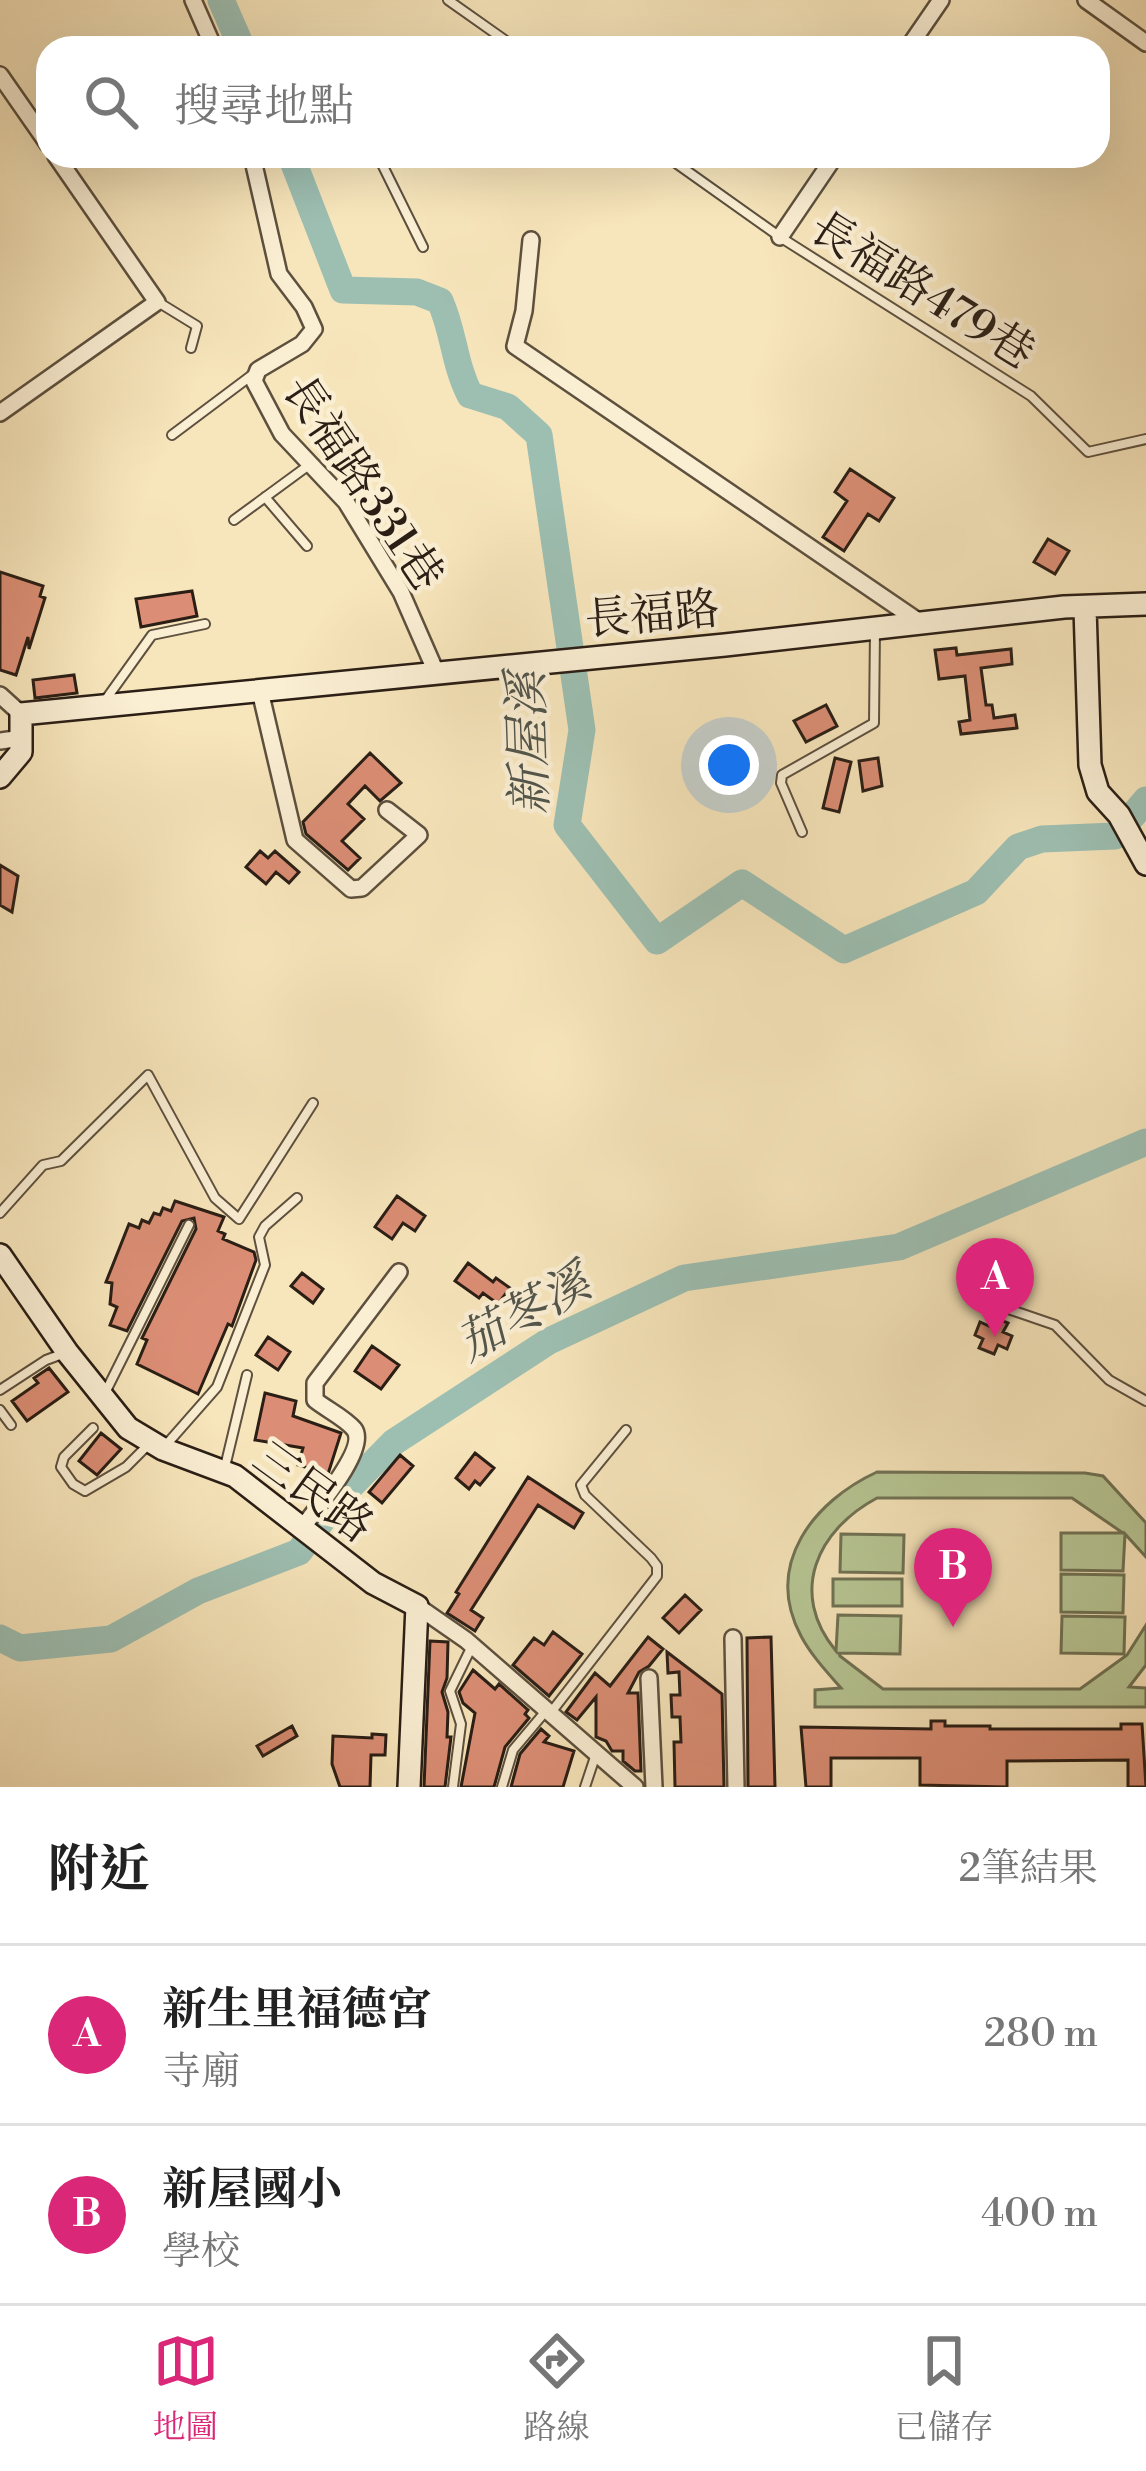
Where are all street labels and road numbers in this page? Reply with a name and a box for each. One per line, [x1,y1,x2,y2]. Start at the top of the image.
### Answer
street label: 長福路479巷 [799,200,1045,383]
street label: 長福路331巷 [269,365,455,602]
street label: 長福路 [582,581,722,650]
street label: 三民路 [241,1430,384,1556]

